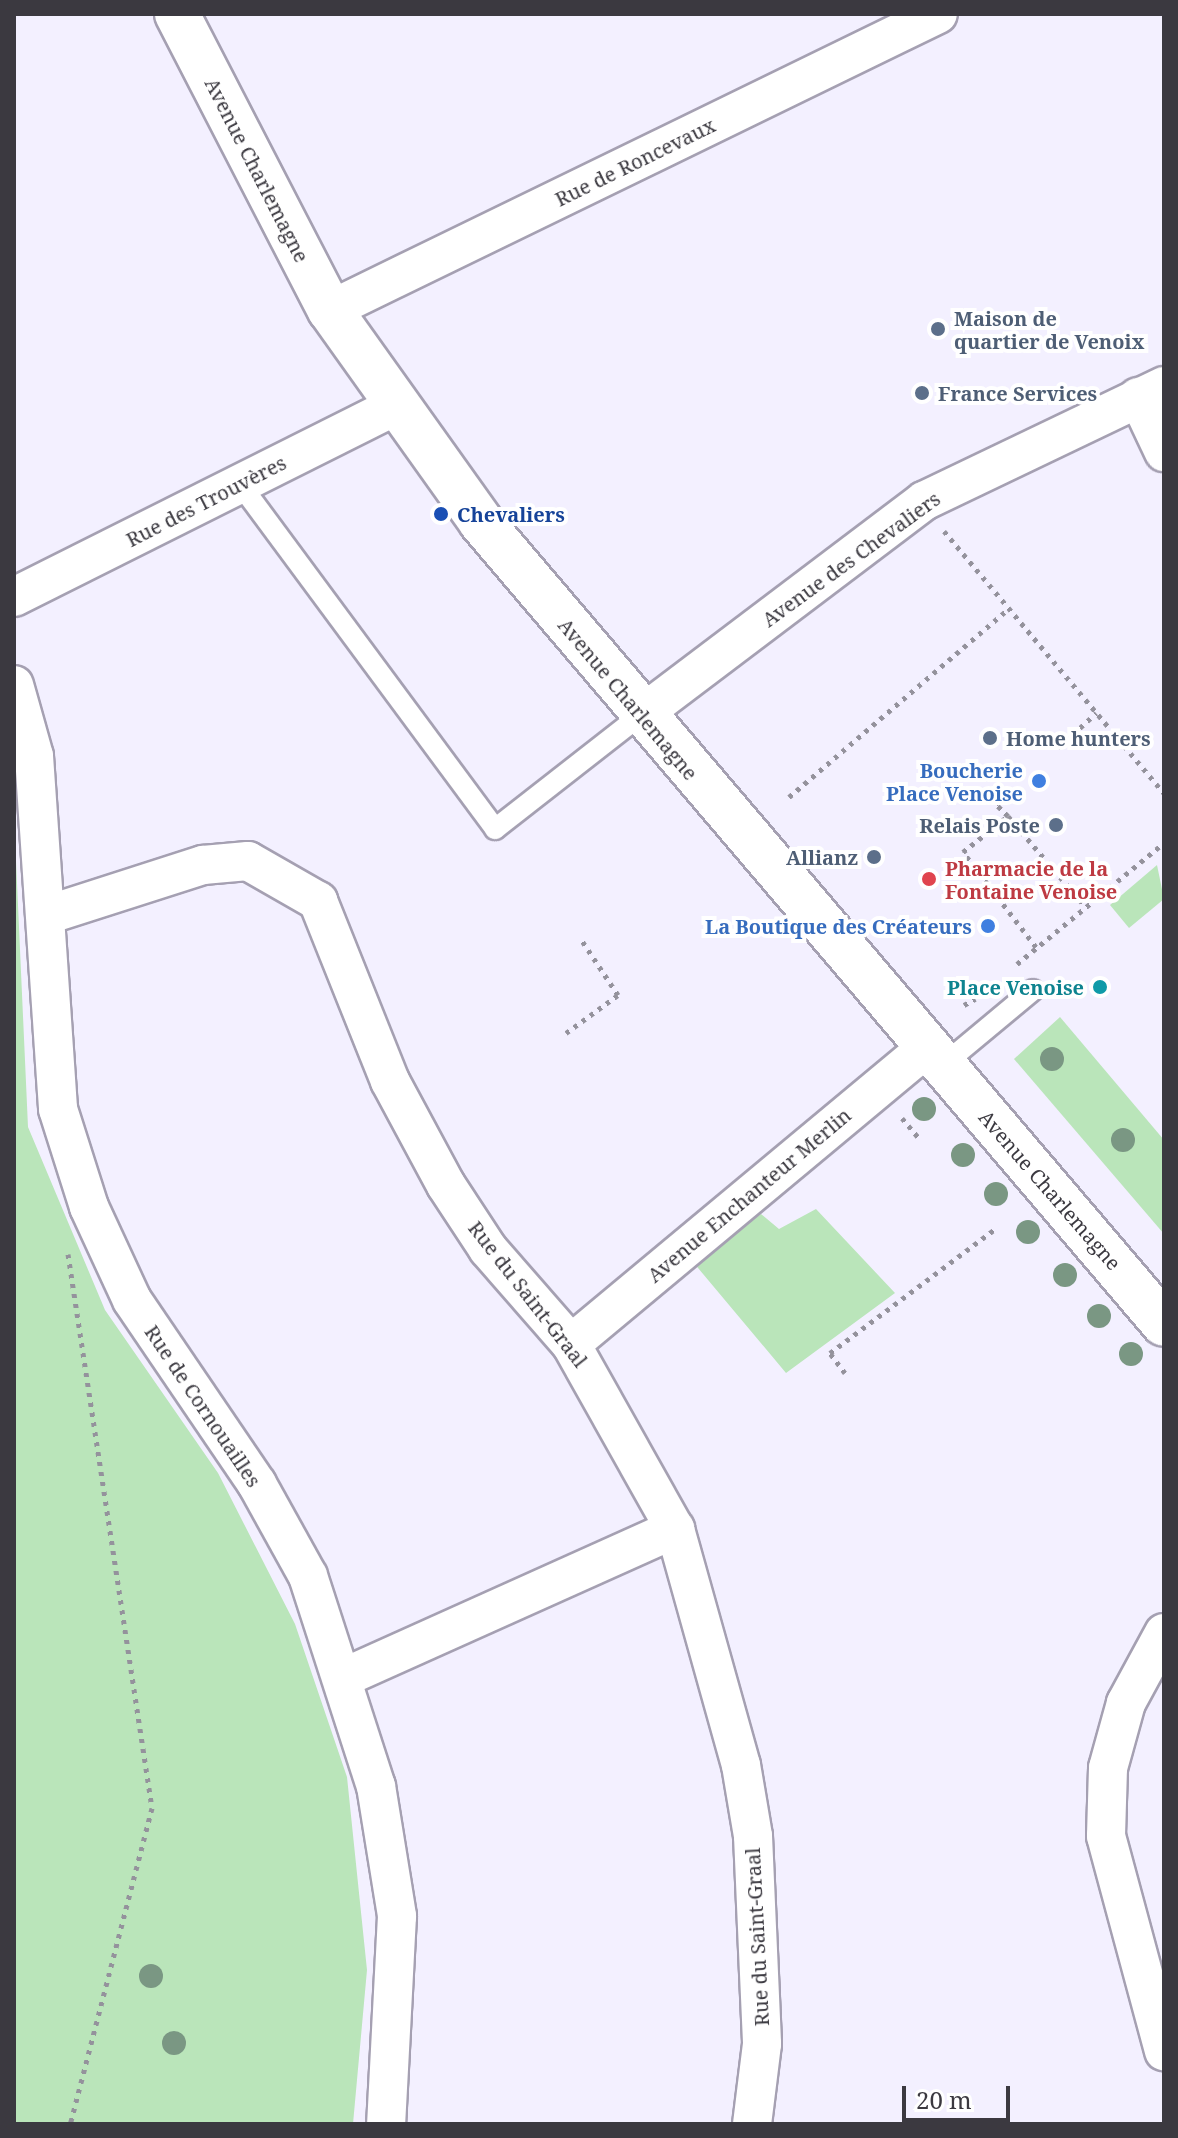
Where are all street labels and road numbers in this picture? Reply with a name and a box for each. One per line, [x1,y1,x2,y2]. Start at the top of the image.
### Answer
street label: Avenue Charlemagne [200,74,314,266]
street label: Rue de Roncevaux [551,113,719,211]
street label: Rue des Trouvères [122,450,290,552]
street label: Avenue des Chevaliers [757,486,945,632]
street label: Avenue Charlemagne [553,613,703,785]
street label: Avenue Enchanteur Merlin [642,1103,856,1287]
street label: Avenue Charlemagne [974,1105,1126,1275]
street label: Rue du Saint-Graal [464,1216,592,1372]
street label: Rue de Cornouailles [140,1321,266,1491]
street label: Rue du Saint-Graal [740,1847,774,2027]

